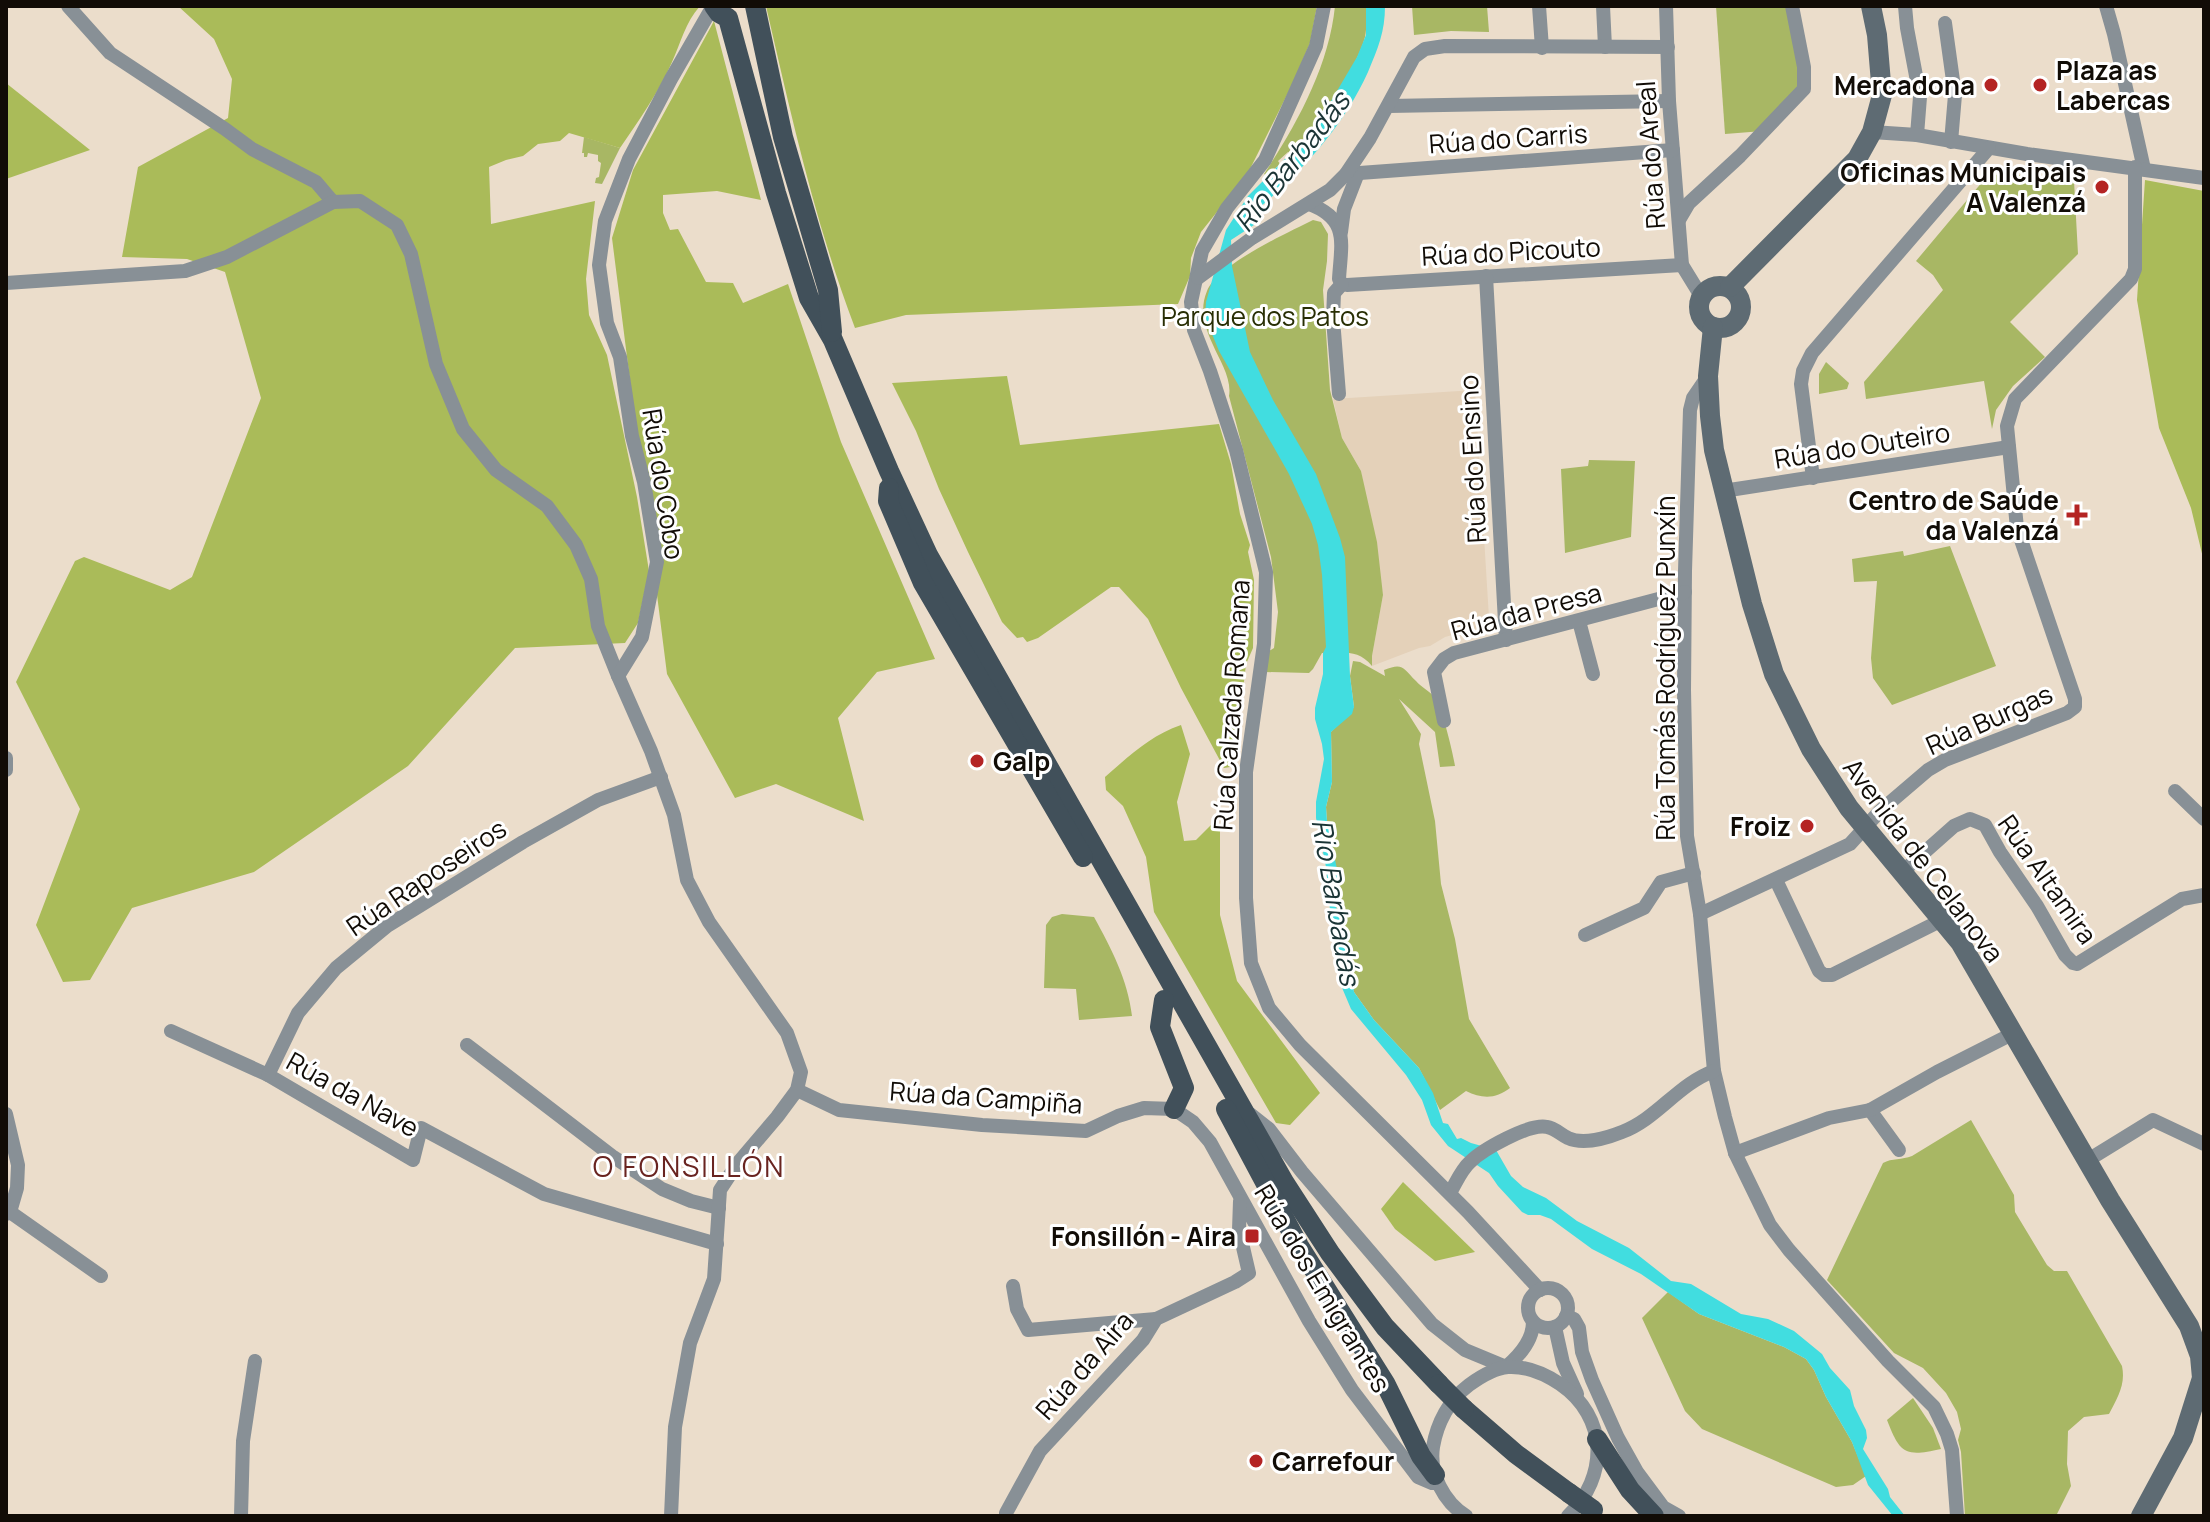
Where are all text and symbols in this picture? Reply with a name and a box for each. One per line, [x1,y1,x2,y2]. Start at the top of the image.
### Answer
place label: Plaza as Labercas [2056,52,2170,118]
place label: Mercadona [1834,67,1975,103]
marker: Mercadona [1982,76,2000,94]
marker: Plaza as Labercas [2031,76,2049,94]
street label: Rúa do Areal [1627,80,1673,230]
water label: Rio Barbadás [1224,81,1359,239]
street label: Rúa do Carris [1427,114,1589,162]
place label: Oficinas Municipais A Valenzá [1840,154,2086,220]
marker: Oficinas Municipais A Valenzá [2093,178,2111,196]
street label: Rúa do Picouto [1421,228,1601,274]
park label: Parque dos Patos [1161,298,1369,334]
street label: Rúa do Ensino [1450,374,1494,544]
street label: Rúa do Cobo [634,406,694,562]
street label: Rúa do Outeiro [1772,413,1952,477]
place label: Centro de Saúde da Valenzá [1849,482,2059,548]
street label: Rúa Tomás Rodríguez Punxín [1647,495,1683,841]
marker: Centro de Saúde da Valenzá [2066,504,2088,526]
street label: Rúa da Presa [1447,574,1605,648]
street label: Rúa Calzada Romana [1204,578,1258,832]
street label: Rúa Burgas [1920,675,2058,763]
place label: Galp [993,743,1050,779]
street label: Avenida de Celanova [1835,751,2013,969]
marker: Galp [968,752,986,770]
street label: Rúa Altamira [1990,807,2106,951]
place label: Froiz [1730,808,1791,844]
street label: Rúa Raposeiros [339,810,513,944]
water label: Rio Barbadás [1304,816,1371,990]
marker: Froiz [1798,817,1816,835]
street label: Rúa da Nave [280,1043,426,1145]
street label: Rúa da Campiña [888,1072,1084,1122]
district label: O FONSILLÓN [593,1147,785,1185]
street label: Rúa dos Emigrantes [1247,1177,1399,1399]
place label: Fonsillón - Aira [1051,1218,1236,1254]
marker: Fonsillón - Aira [1243,1227,1261,1245]
street label: Rúa da Aira [1027,1303,1141,1427]
place label: Carrefour [1272,1443,1394,1479]
marker: Carrefour [1247,1452,1265,1470]

